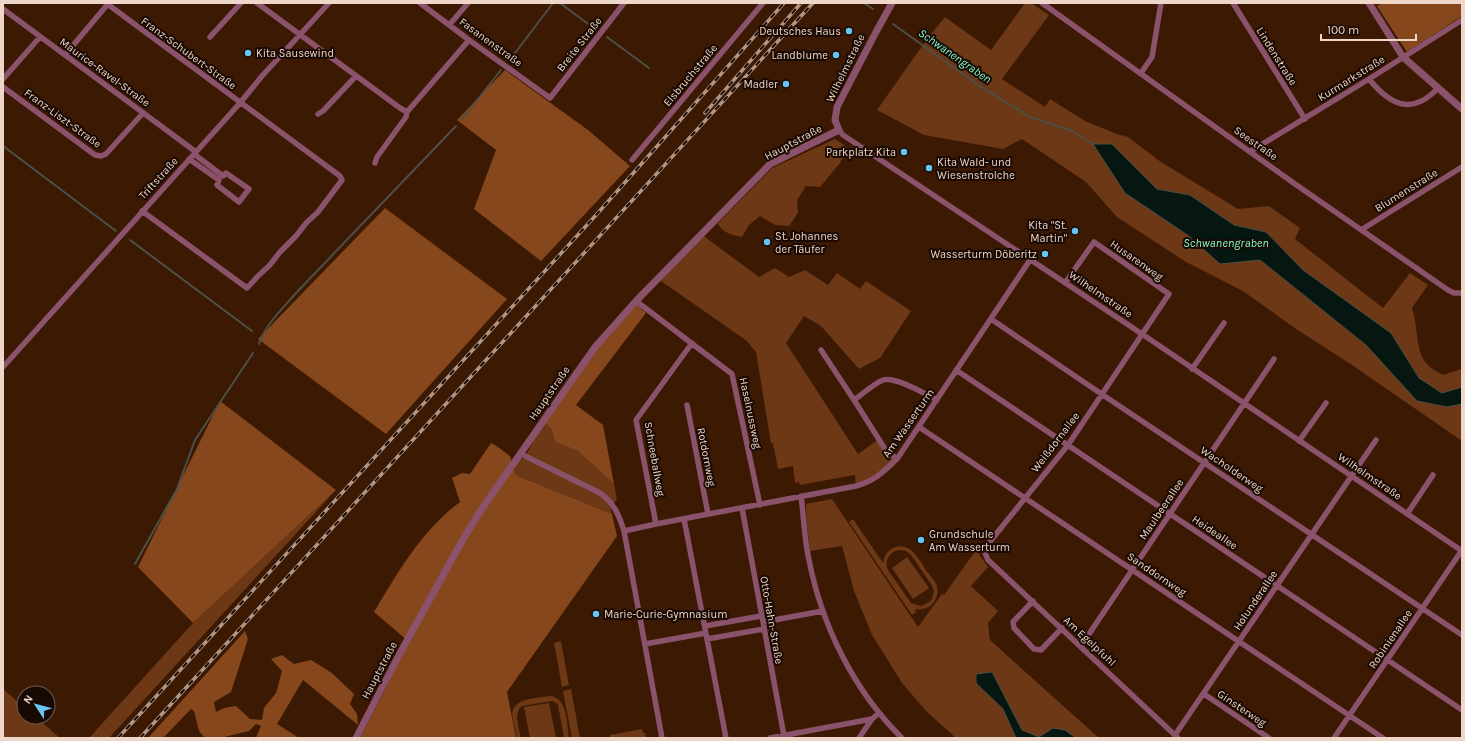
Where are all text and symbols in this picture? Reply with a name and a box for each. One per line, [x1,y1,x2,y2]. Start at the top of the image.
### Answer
street label: Breite Straße [554,14,605,74]
street label: Franz-Schubert-Straße [139,15,239,92]
street label: Fasanenstraße [457,15,525,70]
scale bar [1321,16,1416,42]
text: 100 m [1327,23,1359,37]
place label: Deutsches Haus [759,25,841,38]
street label: Lindenstraße [1254,25,1300,88]
marker: Deutsches Haus [844,26,854,36]
water label: Schwanengraben [916,26,994,86]
street label: Wilhelmstraße [823,32,868,104]
street label: Maurice-Ravel-Straße [57,35,153,110]
street label: Elsbruchstraße [661,41,720,109]
place label: Kita Sausewind [256,47,334,60]
marker: Kita Sausewind [243,48,253,58]
place label: Landblume [771,49,828,62]
marker: Landblume [831,50,841,60]
street label: Kurmarkstraße [1316,53,1387,104]
place label: Madler [743,78,778,91]
marker: Madler [781,79,791,89]
street label: Franz-Liszt-Straße [22,86,104,151]
street label: Hauptstraße [762,122,824,163]
street label: Seestraße [1231,124,1280,163]
place label: Parkplatz Kita [826,146,896,159]
marker: Parkplatz Kita [899,147,909,157]
street label: Triftstraße [136,154,181,202]
place label: Kita Wald- und Wiesenstrolche [937,156,1015,182]
marker: Kita Wald- und Wiesenstrolche [924,163,934,173]
street label: Blumenstraße [1372,166,1440,215]
place label: Kita "St. Martin" [1028,219,1068,245]
marker: Kita "St. Martin" [1070,226,1080,236]
place label: St. Johannes der Täufer [775,230,838,256]
water label: Schwanengraben [1183,236,1269,250]
marker: St. Johannes der Täufer [762,237,772,247]
street label: Husarenweg [1108,237,1166,284]
place label: Wasserturm Döberitz [931,248,1037,261]
marker: Wasserturm Döberitz [1040,249,1050,259]
street label: Wilhelmstraße [1066,268,1135,321]
street label: Hauptstraße [526,363,573,423]
street label: Haselnussweg [737,376,765,451]
street label: Am Wasserturm [880,386,937,460]
street label: Weißdornallee [1029,409,1082,475]
street label: Schneeballweg [642,421,668,498]
street label: Rotdornweg [694,426,719,488]
street label: Wacholderweg [1198,444,1266,496]
street label: Wilhelmstraße [1335,450,1404,503]
street label: Maulbeerallee [1136,476,1187,542]
street label: Heideallee [1190,512,1240,553]
place label: Grundschule Am Wasserturm [929,528,1010,554]
marker: Grundschule Am Wasserturm [916,535,926,545]
street label: Sanddornweg [1125,550,1190,599]
street label: Holunderallee [1231,568,1280,633]
street label: Otto-Hahn-Straße [757,575,786,665]
street label: Robinienallee [1366,607,1415,671]
place label: Marie-Curie-Gymnasium [604,608,727,621]
marker: Marie-Curie-Gymnasium [591,609,601,619]
street label: Am Egelpfuhl [1061,614,1119,669]
street label: Hauptstraße [359,639,400,701]
north arrow [16,685,56,725]
street label: Ginsterweg [1215,687,1269,730]
text: N [21,692,36,706]

